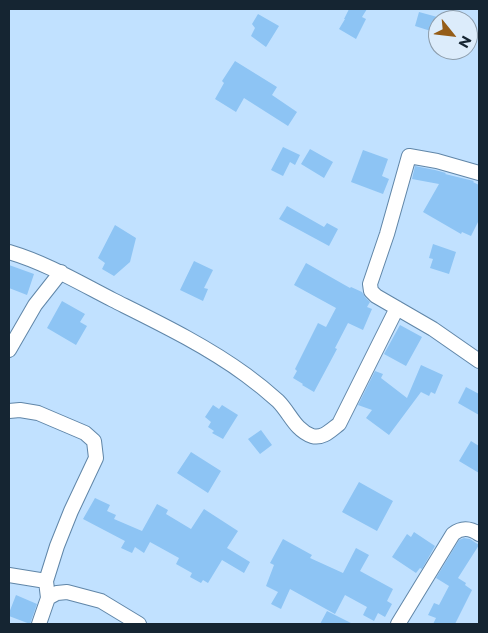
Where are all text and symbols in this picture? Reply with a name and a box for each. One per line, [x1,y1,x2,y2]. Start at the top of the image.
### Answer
north arrow [428,10,478,60]
text: N [455,32,476,51]

